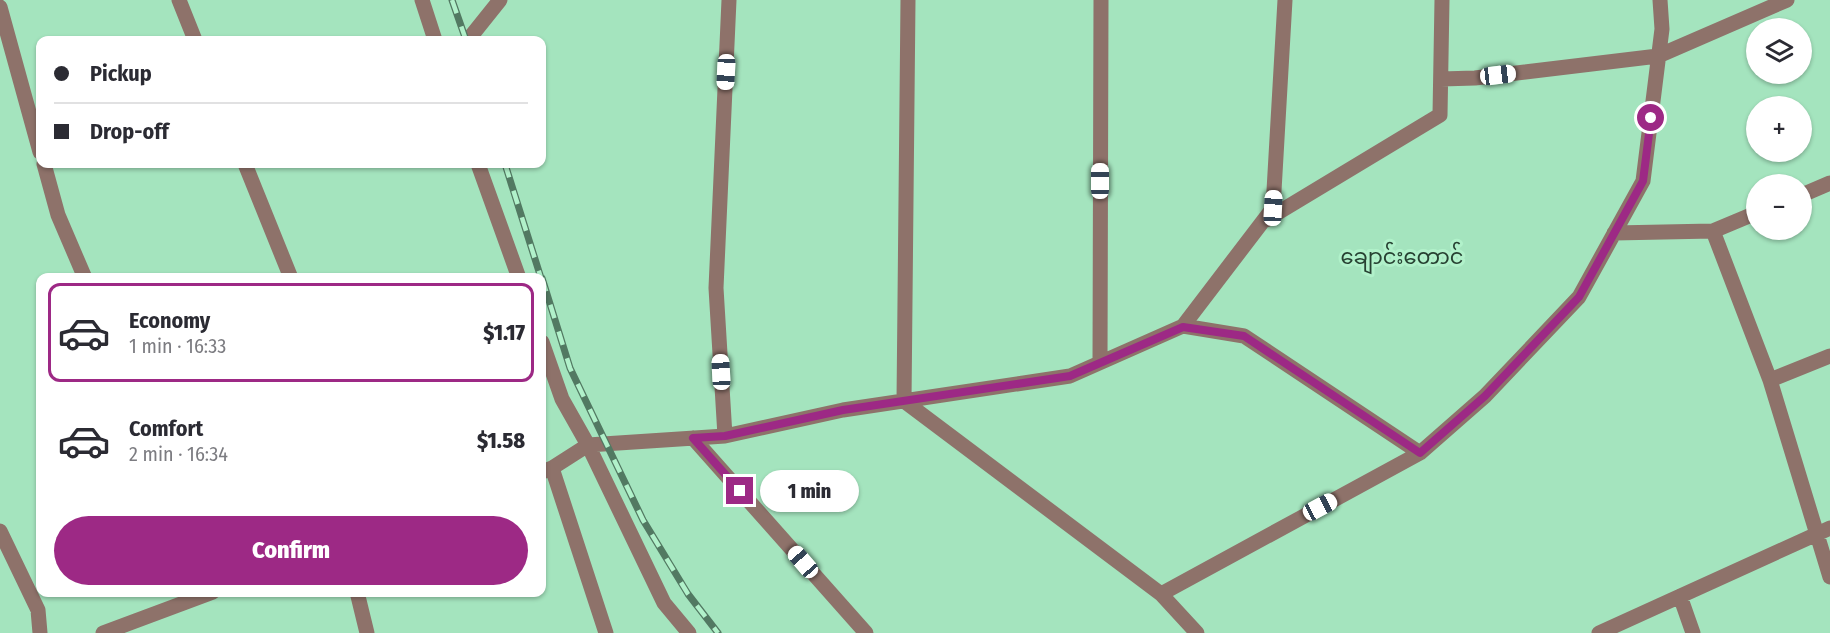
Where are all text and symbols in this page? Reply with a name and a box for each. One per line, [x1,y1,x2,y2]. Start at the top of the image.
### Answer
map controls [1746,18,1812,240]
button: layers [1746,18,1812,84]
car [716,54,736,90]
text: Pickup [90,60,152,87]
car [1479,64,1517,86]
button: + [1746,96,1812,162]
route start [1637,104,1664,131]
text: Drop-off [90,118,169,145]
car [1091,163,1109,199]
button: − [1746,174,1812,240]
car [1263,190,1283,226]
district label: ချောင်းတောင် [1341,241,1463,275]
icon: car [57,306,111,360]
text: Economy [129,307,210,334]
text: $1.17 [483,319,525,346]
text: 1 min · 16:33 [129,334,226,358]
car [711,354,731,390]
icon: car [57,414,111,468]
text: Comfort [129,415,203,442]
text: $1.58 [477,427,525,454]
text: 2 min · 16:34 [129,442,228,466]
callout: 1 min [761,470,860,512]
route end [726,477,753,504]
text: 1 min [788,479,831,503]
car [1300,491,1340,523]
button: Confirm [54,516,528,585]
car [784,543,822,581]

